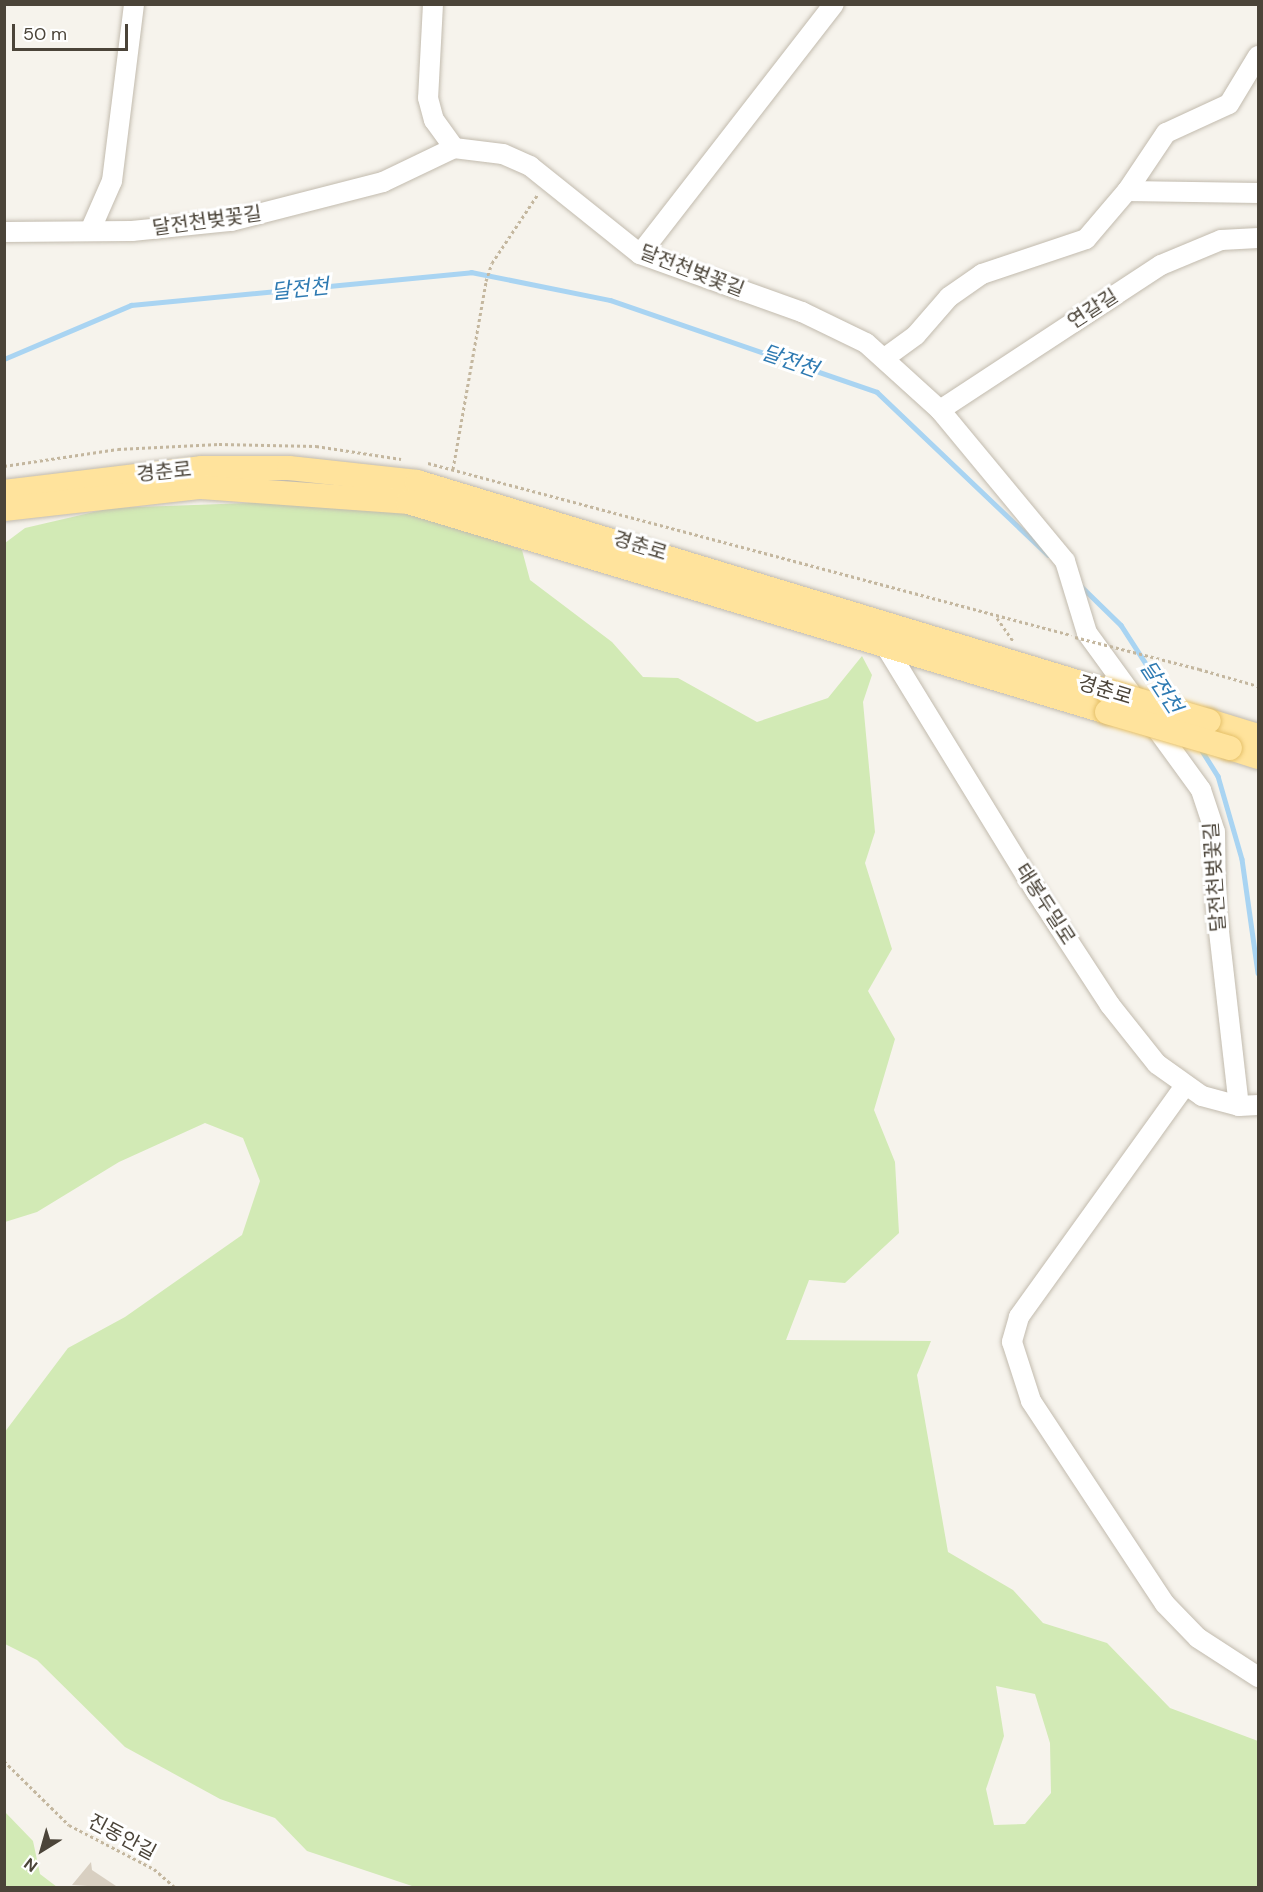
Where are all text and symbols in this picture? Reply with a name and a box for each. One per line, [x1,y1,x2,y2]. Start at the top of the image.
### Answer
scale bar [15,12,130,50]
text: 50 m [23,22,67,46]
street label: 달전천벚꽃길 [151,201,263,241]
street label: 달전천벚꽃길 [636,240,748,302]
water label: 달전천 [270,273,330,305]
street label: 연갈길 [1063,284,1123,334]
water label: 달전천 [758,340,822,382]
street label: 경춘로 [135,457,193,487]
street label: 경춘로 [610,526,670,566]
water label: 달전천 [1135,656,1187,718]
street label: 경춘로 [1075,670,1135,710]
street label: 달전천벚꽃길 [1199,821,1231,933]
street label: 태봉두밀로 [1010,859,1080,949]
street label: 진동안길 [84,1809,160,1865]
north arrow [12,1820,72,1880]
text: N [20,1853,42,1877]

